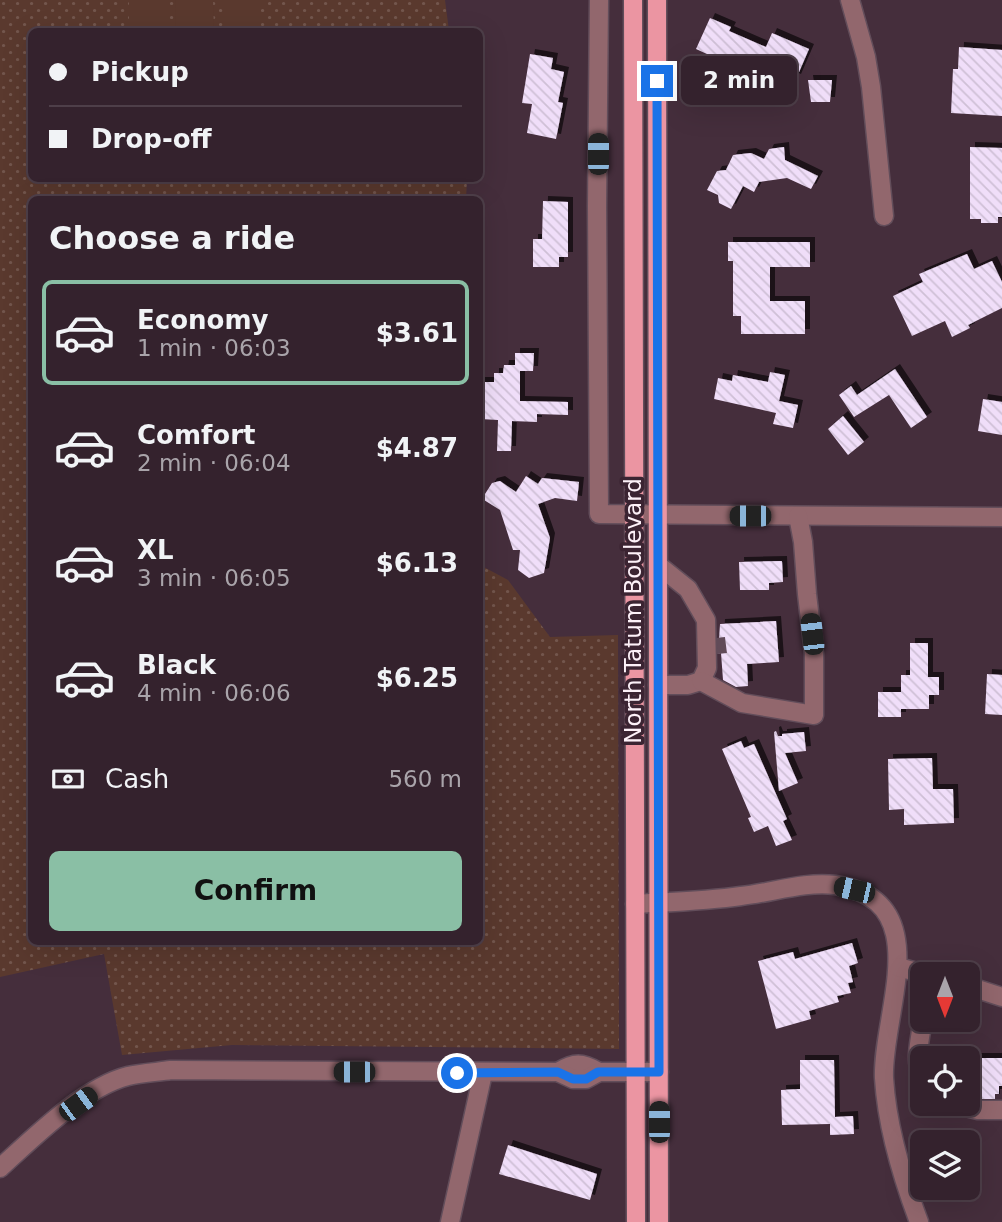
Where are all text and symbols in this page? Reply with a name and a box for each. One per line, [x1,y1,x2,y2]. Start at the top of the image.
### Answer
callout: 2 min [682,56,797,106]
text: Pickup [91,57,189,87]
route end [641,65,673,97]
text: 2 min [703,67,775,93]
text: Drop-off [91,124,212,154]
car [588,133,609,175]
text: Choose a ride [49,219,295,257]
icon: car [53,301,116,364]
text: Economy [137,305,268,335]
text: $3.61 [376,318,458,348]
text: 1 min · 06:03 [137,335,291,361]
icon: car [53,416,116,479]
text: Comfort [137,420,255,450]
text: $4.87 [376,433,458,463]
text: 2 min · 06:04 [137,450,291,476]
street label: North Tatum Boulevard [620,478,646,744]
car [730,506,772,527]
icon: car [53,531,116,594]
text: XL [137,535,174,565]
text: $6.13 [376,548,458,578]
text: 3 min · 06:05 [137,565,291,591]
car [800,612,825,656]
icon: car [53,646,116,709]
text: Black [137,650,216,680]
text: $6.25 [376,663,458,693]
text: 4 min · 06:06 [137,680,291,706]
icon: cash [49,760,87,798]
text: Cash [105,764,169,794]
text: 560 m [388,766,462,792]
button: Confirm [49,851,462,931]
car [832,875,877,905]
north arrow [910,962,980,1032]
map controls [910,962,980,1200]
button: locate [910,1046,980,1116]
route start [441,1057,473,1089]
car [334,1062,376,1083]
car [55,1083,102,1125]
car [649,1101,670,1143]
button: layers [910,1130,980,1200]

